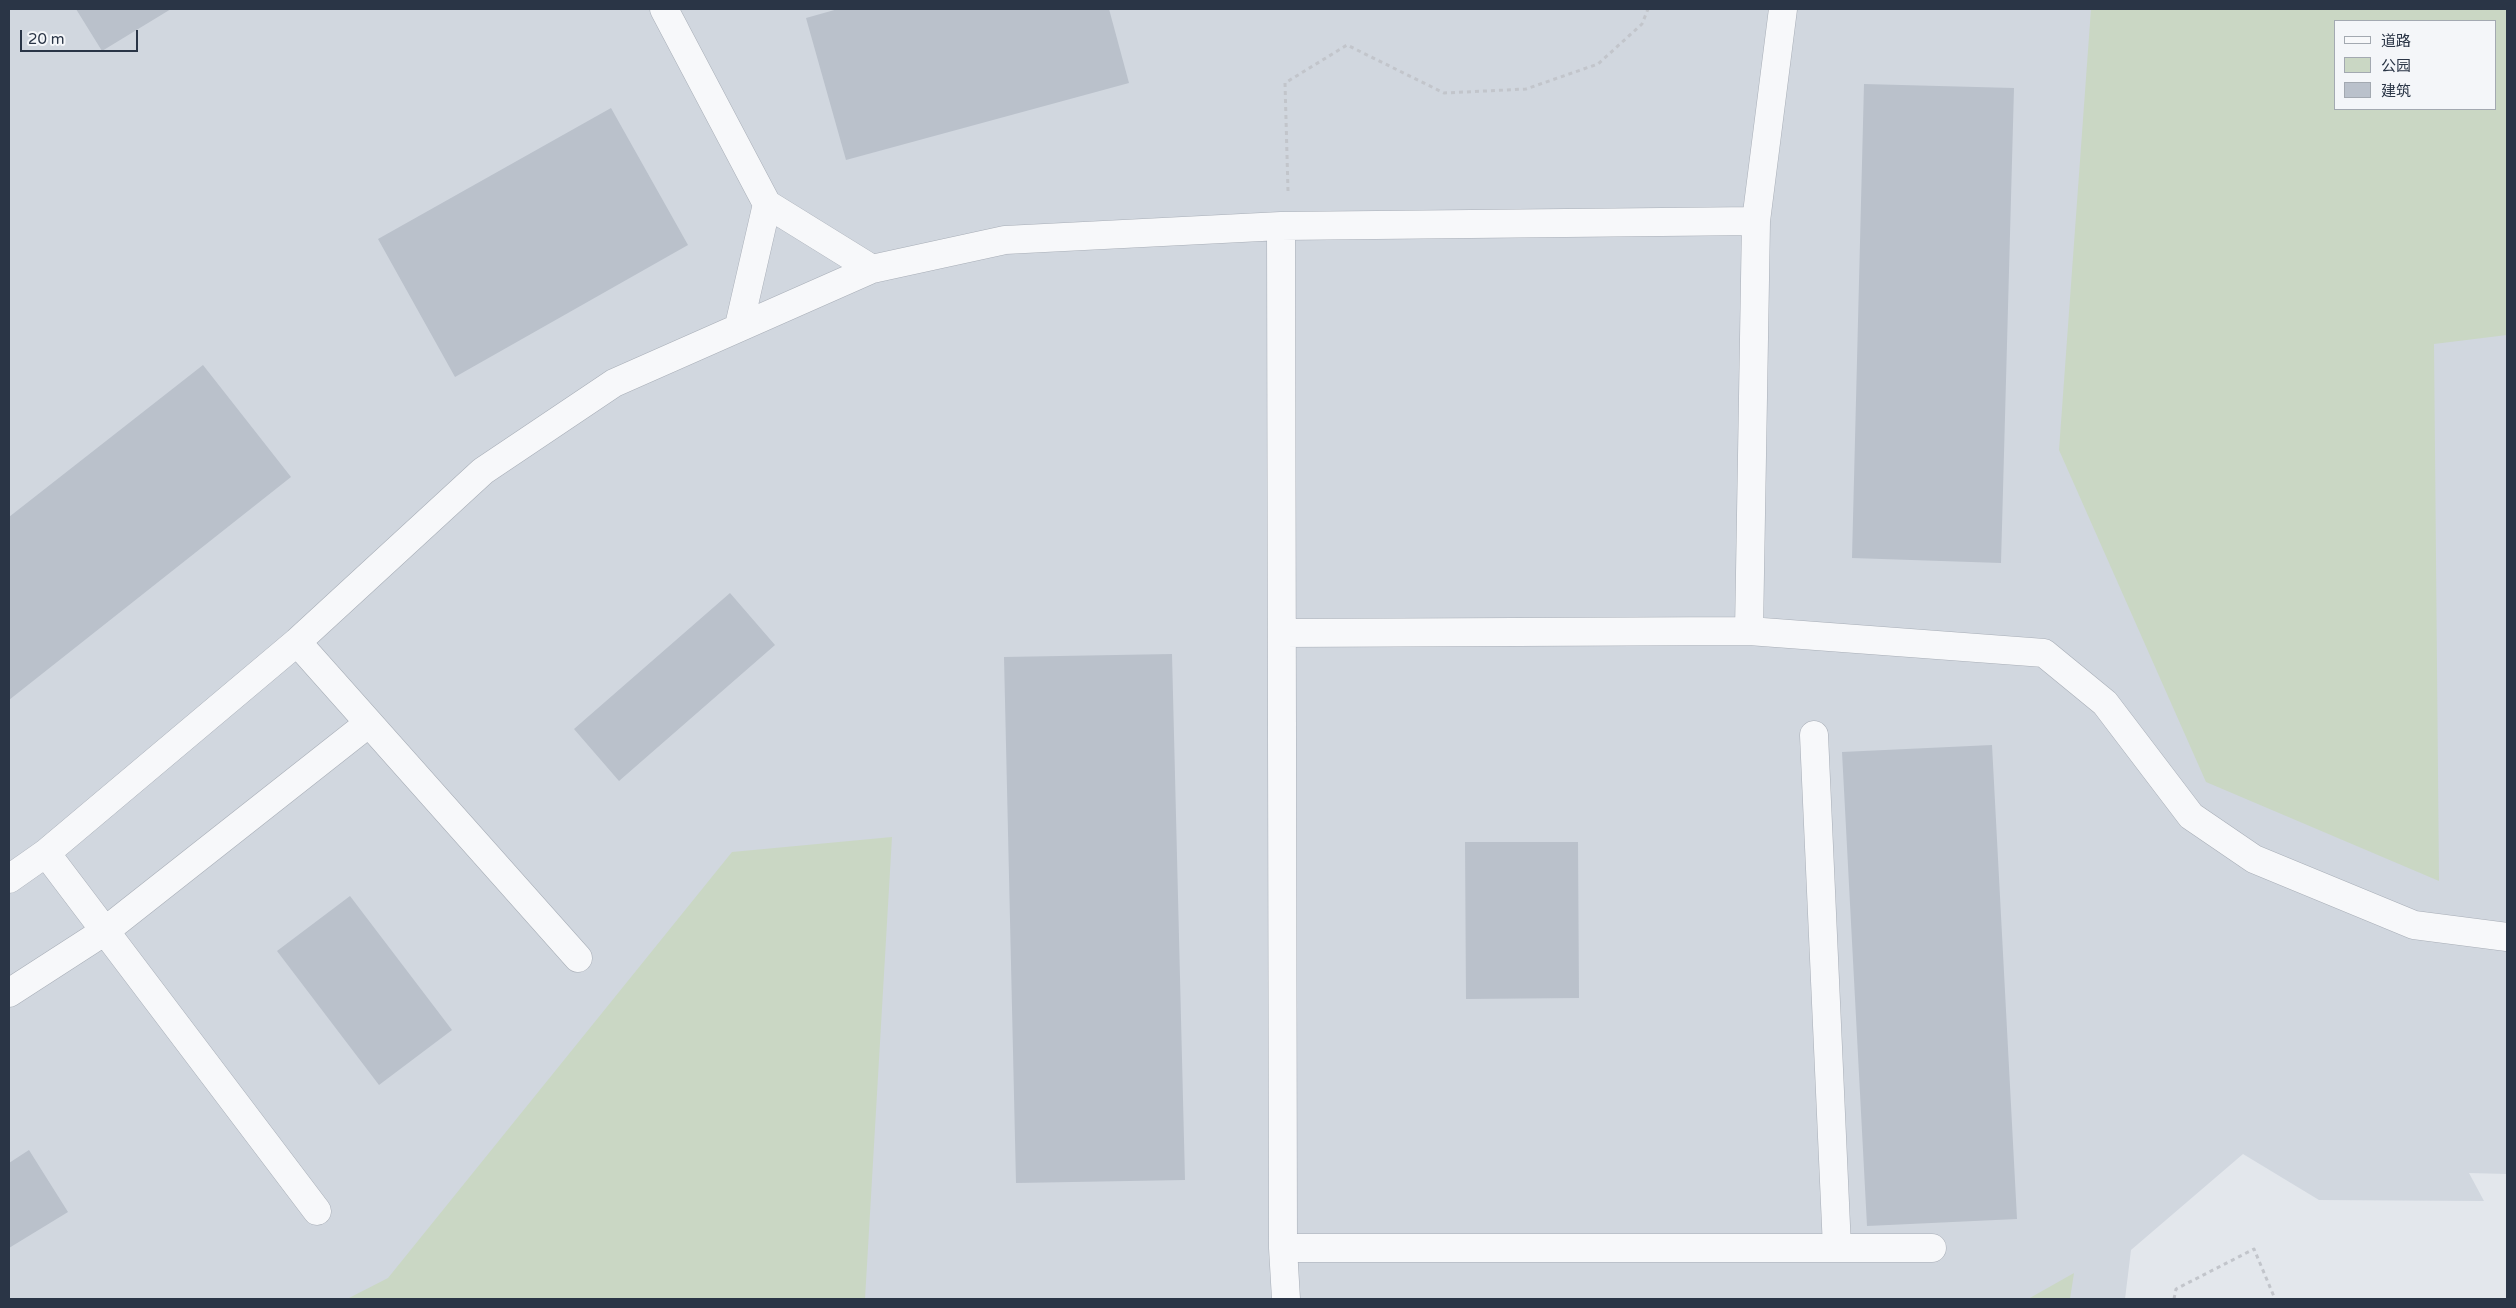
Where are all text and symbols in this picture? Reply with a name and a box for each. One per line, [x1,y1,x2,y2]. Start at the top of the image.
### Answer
scale bar [22,20,140,52]
legend [2334,20,2496,110]
text: 20 m [28,30,65,48]
text: 道路 [2381,32,2411,50]
text: 公园 [2381,57,2411,75]
text: 建筑 [2381,82,2411,100]

